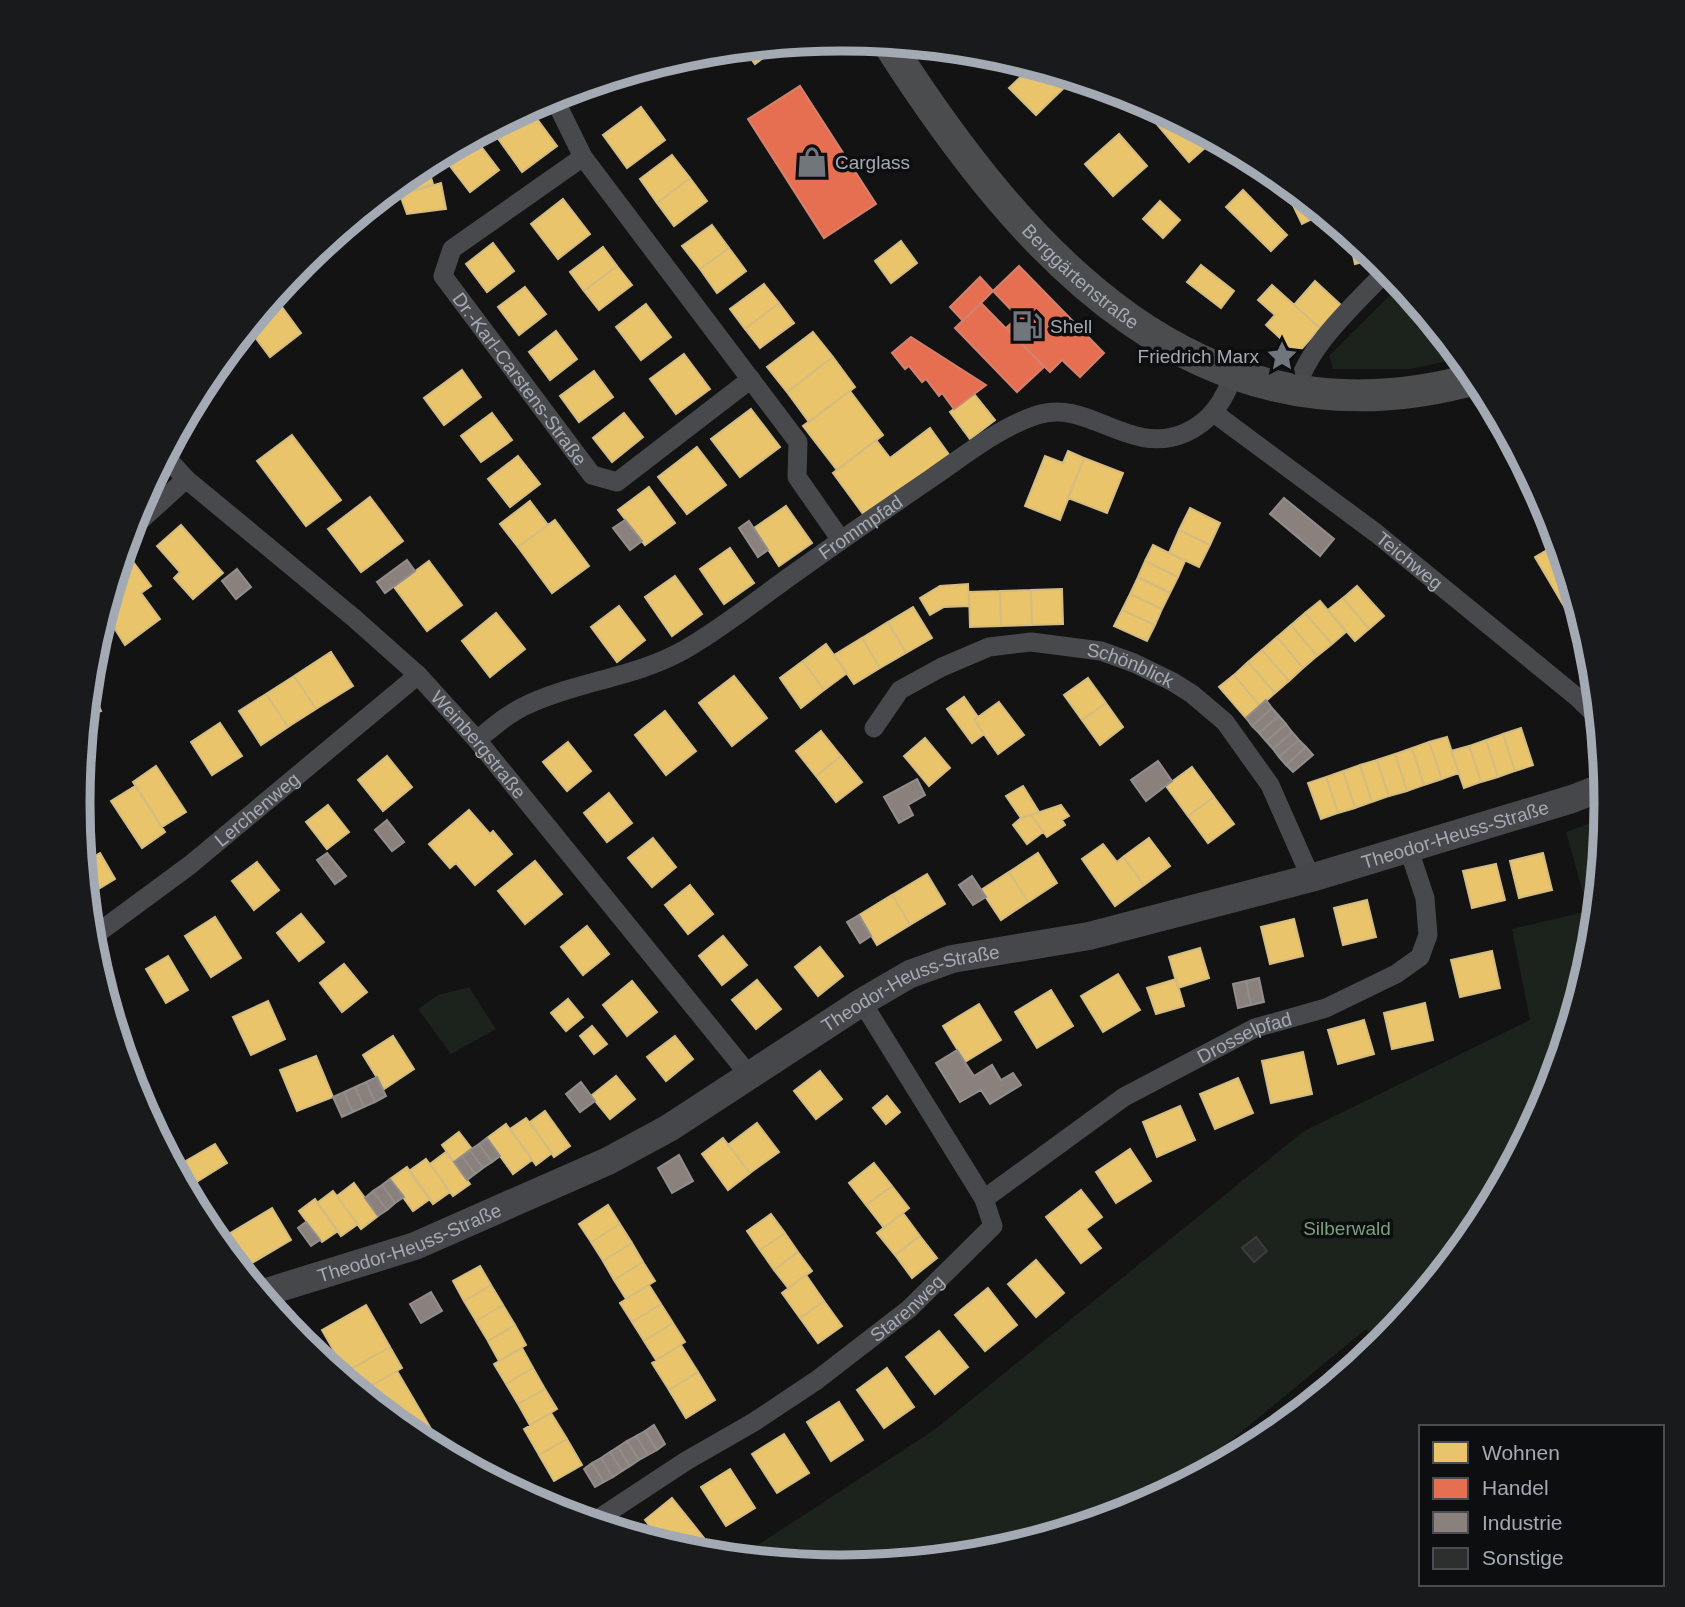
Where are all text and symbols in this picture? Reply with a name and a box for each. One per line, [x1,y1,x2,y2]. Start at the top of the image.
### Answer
shop icon: Carglass [795,145,829,179]
place label: Carglass [835,152,910,173]
street label: Berggärtenstraße [1018,220,1143,333]
street label: Dr.-Karl-Carstens-Straße [448,289,591,470]
fuel station icon: Shell [1010,309,1044,343]
place label: Shell [1050,316,1092,337]
place icon: Friedrich Marx [1265,339,1299,373]
place label: Friedrich Marx [1138,346,1259,367]
street label: Frommpfad [815,491,906,564]
street label: Teichweg [1372,528,1447,594]
street label: Schönblick [1086,639,1177,692]
street label: Weinbergstraße [426,687,530,803]
street label: Lerchenweg [211,768,304,851]
street label: Theodor-Heuss-Straße [1359,797,1551,873]
street label: Theodor-Heuss-Straße [818,941,1001,1036]
street label: Drosselpfad [1194,1008,1294,1068]
street label: Theodor-Heuss-Straße [315,1199,505,1287]
park label: Silberwald [1303,1218,1391,1239]
street label: Starenweg [866,1271,948,1346]
legend [1419,1425,1664,1586]
text: Wohnen [1482,1441,1560,1464]
text: Handel [1482,1476,1549,1499]
text: Industrie [1482,1511,1563,1534]
text: Sonstige [1482,1546,1564,1569]

